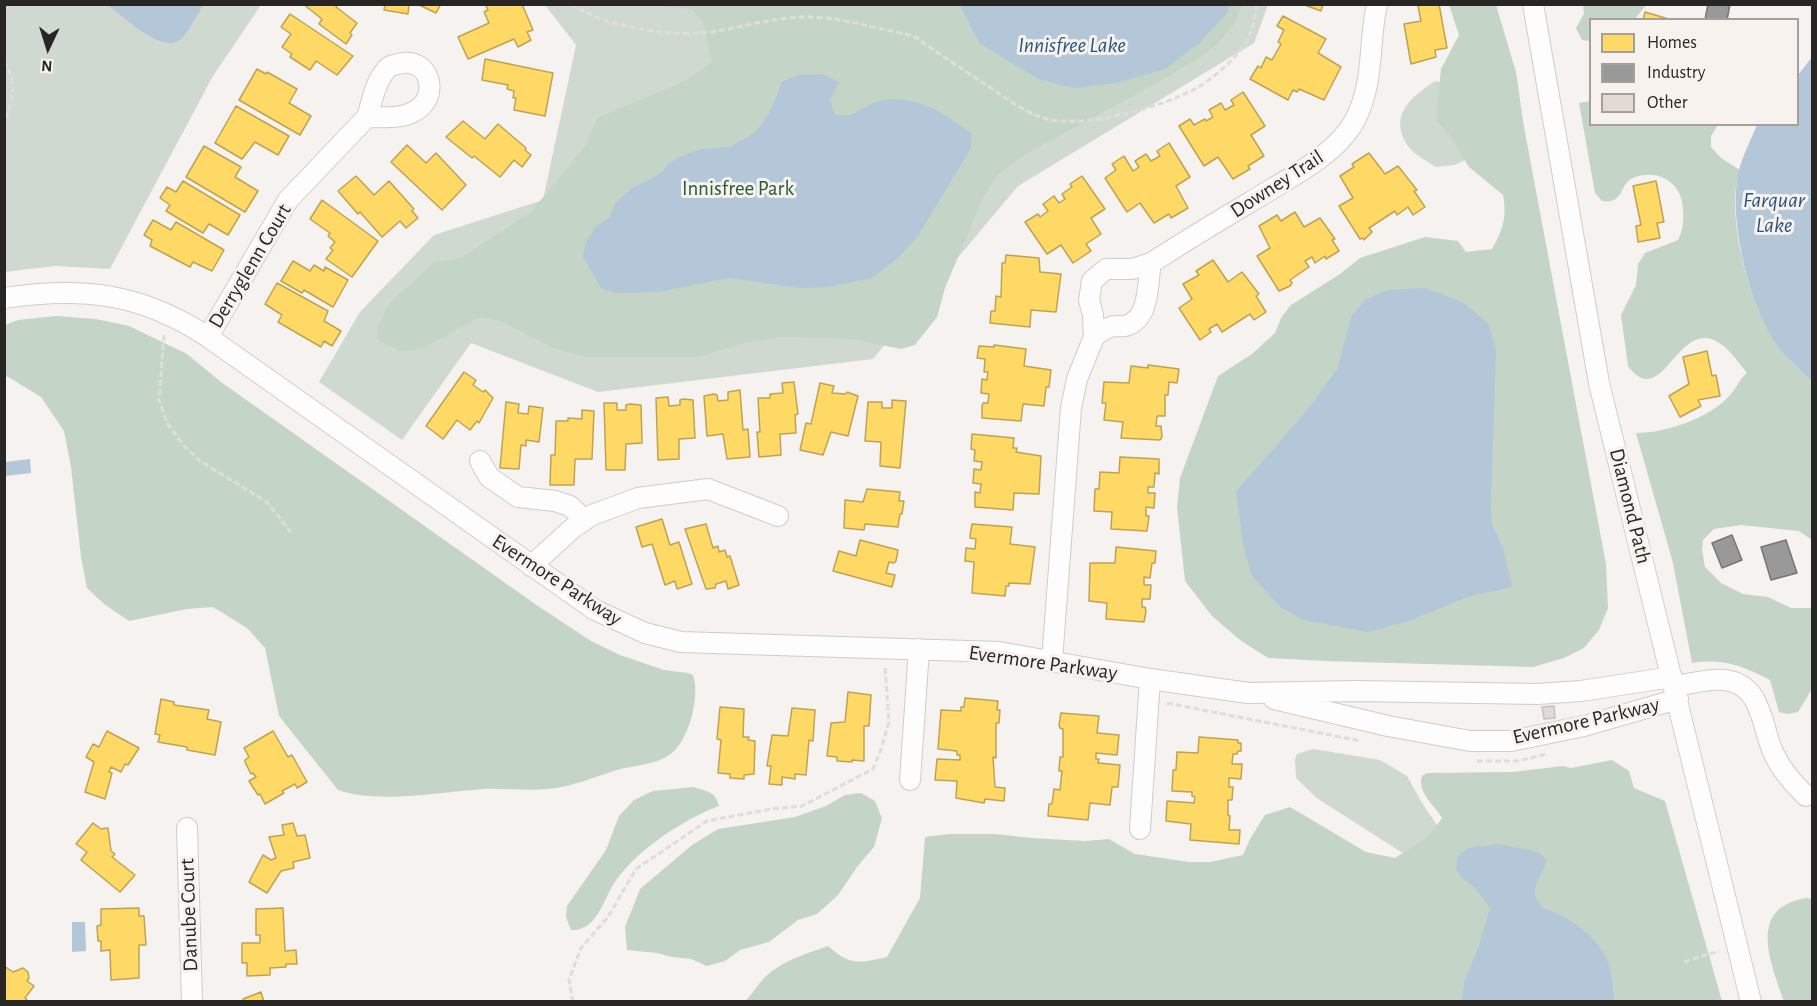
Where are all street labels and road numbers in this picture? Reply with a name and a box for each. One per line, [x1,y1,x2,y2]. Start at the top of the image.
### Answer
street label: Downey Trail [1226,145,1328,223]
street label: Derryglenn Court [203,199,297,333]
street label: Diamond Path [1604,446,1656,566]
street label: Evermore Parkway [487,529,627,631]
street label: Evermore Parkway [967,640,1119,686]
street label: Evermore Parkway [1510,692,1662,750]
street label: Danube Court [174,858,204,972]

